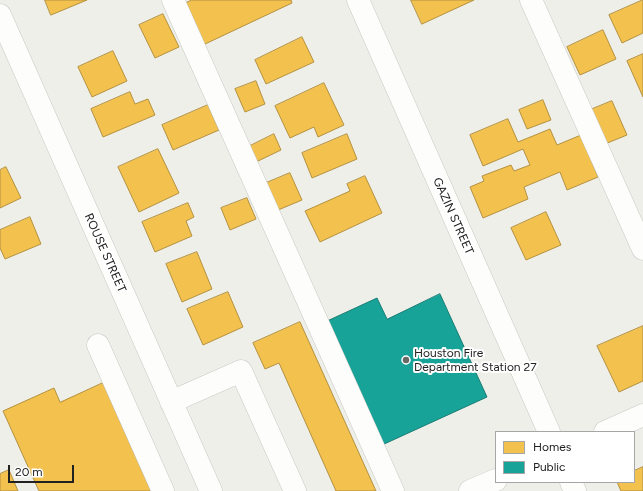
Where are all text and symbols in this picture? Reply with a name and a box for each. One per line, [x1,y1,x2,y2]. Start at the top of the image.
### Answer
street label: GAZIN STREET [430,175,476,257]
street label: ROUSE STREET [81,211,129,295]
place label: Houston Fire Department Station 27 [414,346,537,374]
marker: Houston Fire Department Station 27 [401,355,411,365]
legend [495,431,635,483]
text: Homes [533,440,571,454]
scale bar [10,457,76,483]
text: Public [533,460,566,474]
text: 20 m [15,465,43,479]

